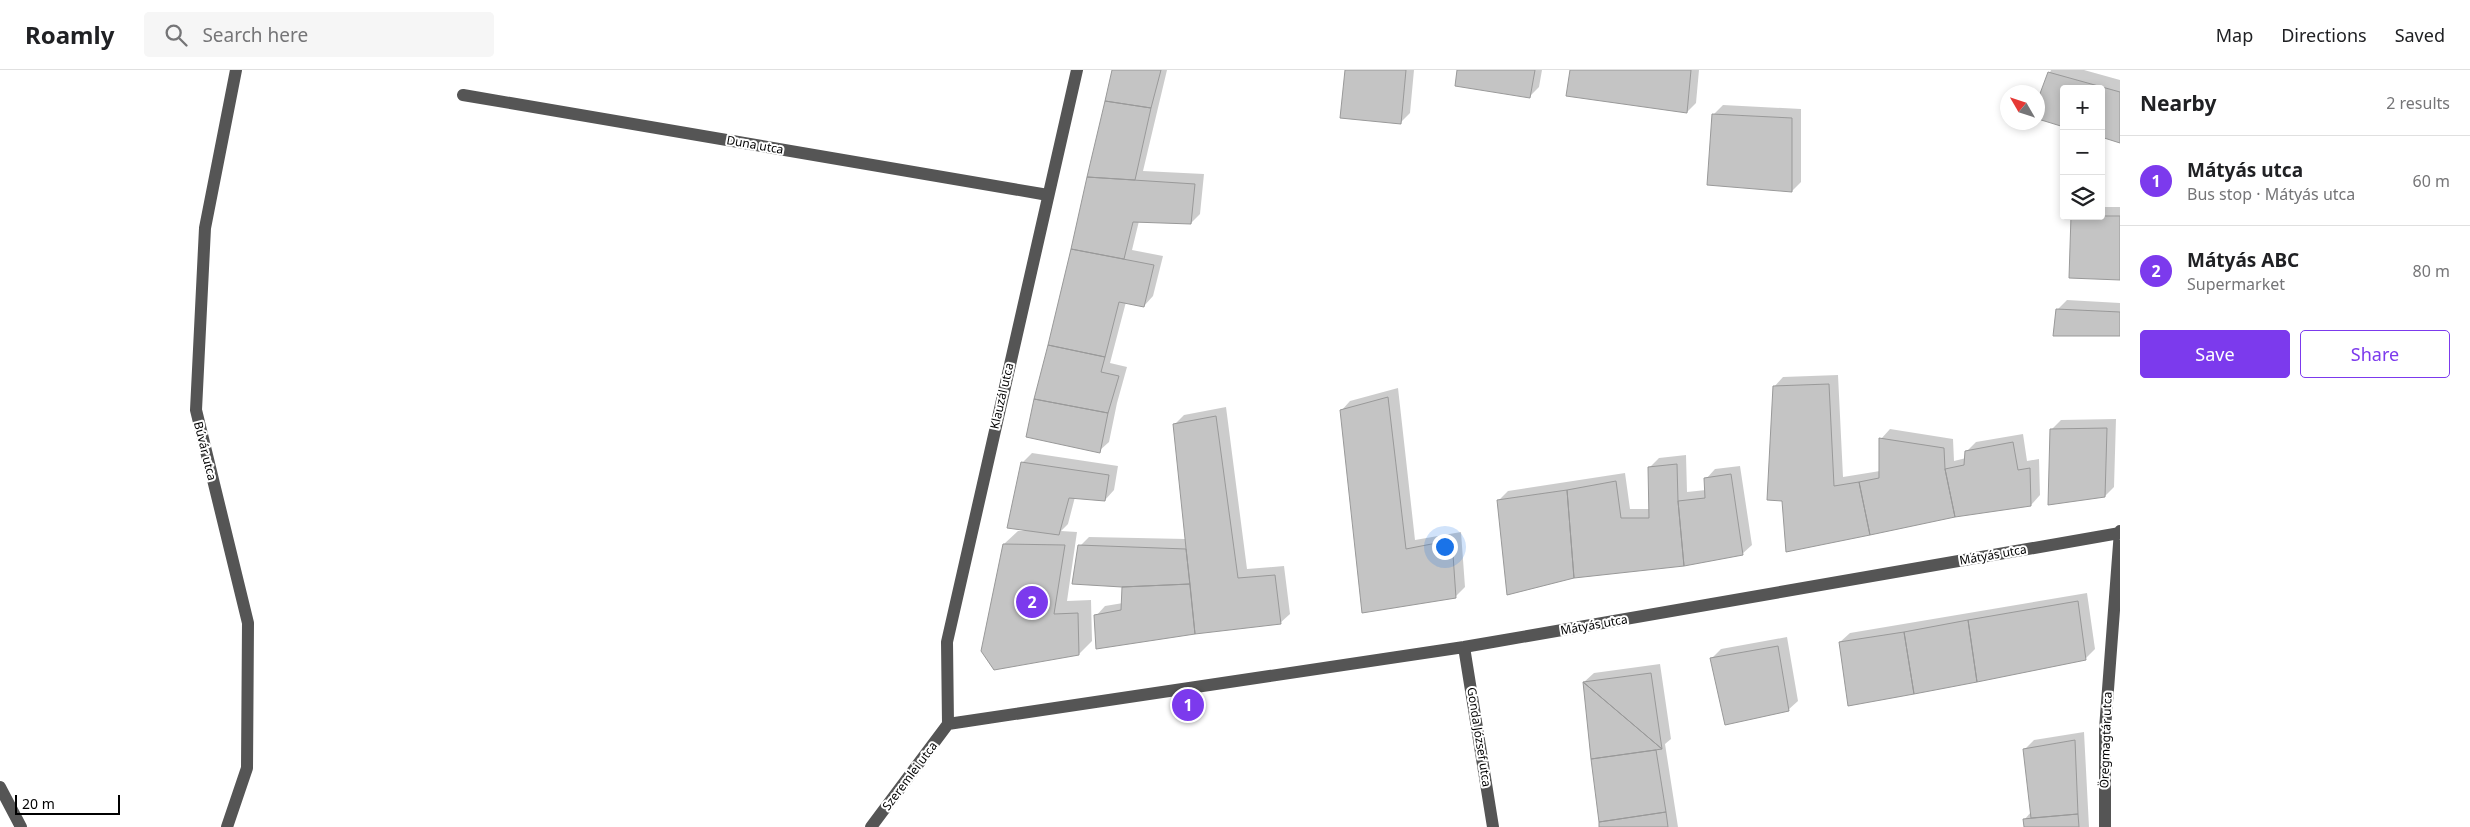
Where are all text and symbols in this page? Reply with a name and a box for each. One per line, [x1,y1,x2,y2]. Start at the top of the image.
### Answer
search box [144,12,494,57]
text: Roamly [25,18,114,51]
icon: search [162,21,190,49]
text: Search here [202,22,308,48]
text: Map [2216,23,2253,47]
text: Directions [2281,23,2367,47]
text: Saved [2395,23,2445,47]
north arrow [2000,85,2045,130]
map controls [2060,85,2105,220]
button: + [2060,85,2105,130]
text: Nearby [2140,89,2216,117]
text: 2 results [2386,92,2450,114]
button: − [2060,130,2105,175]
street label: Duna utca [725,131,785,158]
text: Mátyás utca [2187,157,2303,183]
text: 1 [2151,170,2161,192]
text: 60 m [2413,170,2450,192]
button: layers [2060,175,2105,220]
text: Bus stop · Mátyás utca [2187,183,2355,205]
text: Mátyás ABC [2187,247,2299,273]
text: 2 [2151,260,2161,282]
text: 80 m [2413,260,2450,282]
text: Supermarket [2187,273,2285,295]
button: Save [2140,330,2290,378]
button: Share [2300,330,2450,378]
street label: Klauzál utca [986,361,1017,431]
street label: Búvár utca [190,420,221,482]
your location [1432,534,1458,560]
street label: Mátyás utca [1958,540,2028,569]
pin: 2 [1016,583,1048,621]
street label: Mátyás utca [1559,610,1629,639]
pin: 1 [1172,686,1204,724]
street label: Gonda József utca [1463,686,1496,788]
street label: Öregmagtár utca [2095,691,2116,789]
street label: Szeremlei utca [878,738,941,814]
scale bar [15,792,120,815]
text: 20 m [22,794,55,813]

